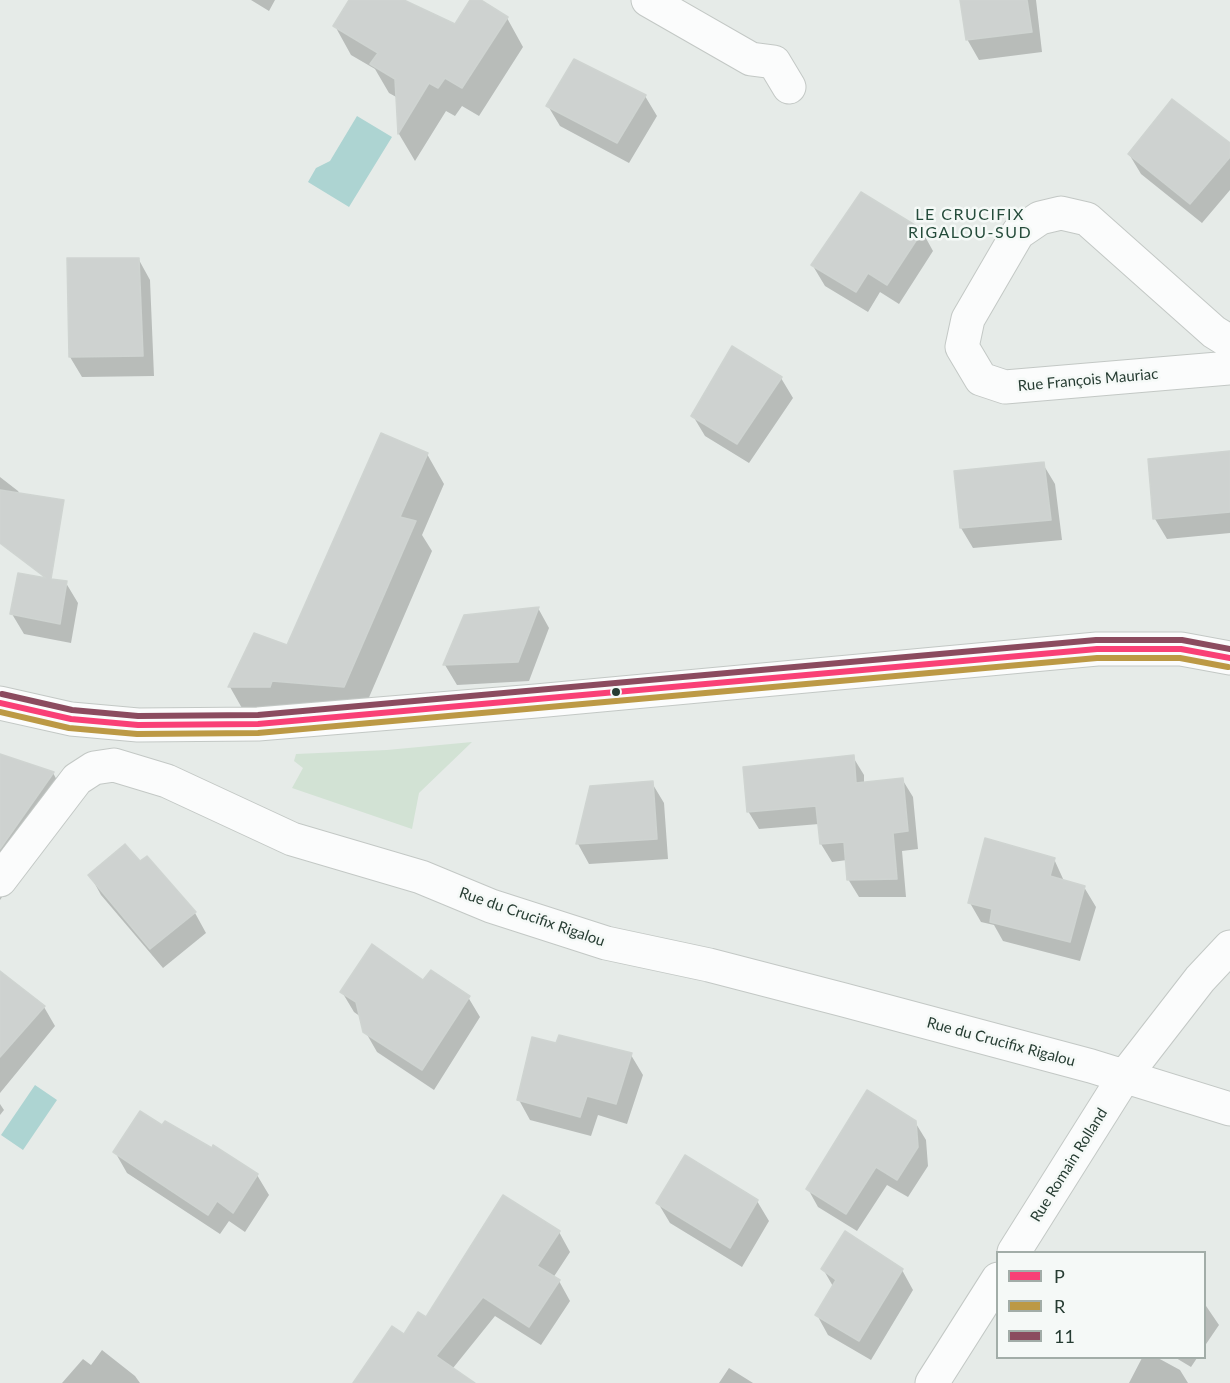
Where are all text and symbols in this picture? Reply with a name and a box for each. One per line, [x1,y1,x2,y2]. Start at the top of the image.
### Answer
district label: LE CRUCIFIX RIGALOU-SUD [908,205,1032,243]
street label: Rue François Mauriac [1017,365,1159,395]
unlabelled marker [610,686,622,698]
street label: Rue du Crucifix Rigalou [457,884,607,950]
street label: Rue du Crucifix Rigalou [925,1014,1077,1070]
street label: Rue Romain Rolland [1027,1105,1111,1225]
legend [996,1251,1206,1359]
text: P [1054,1265,1065,1287]
text: R [1054,1295,1065,1317]
text: 11 [1054,1325,1075,1347]

